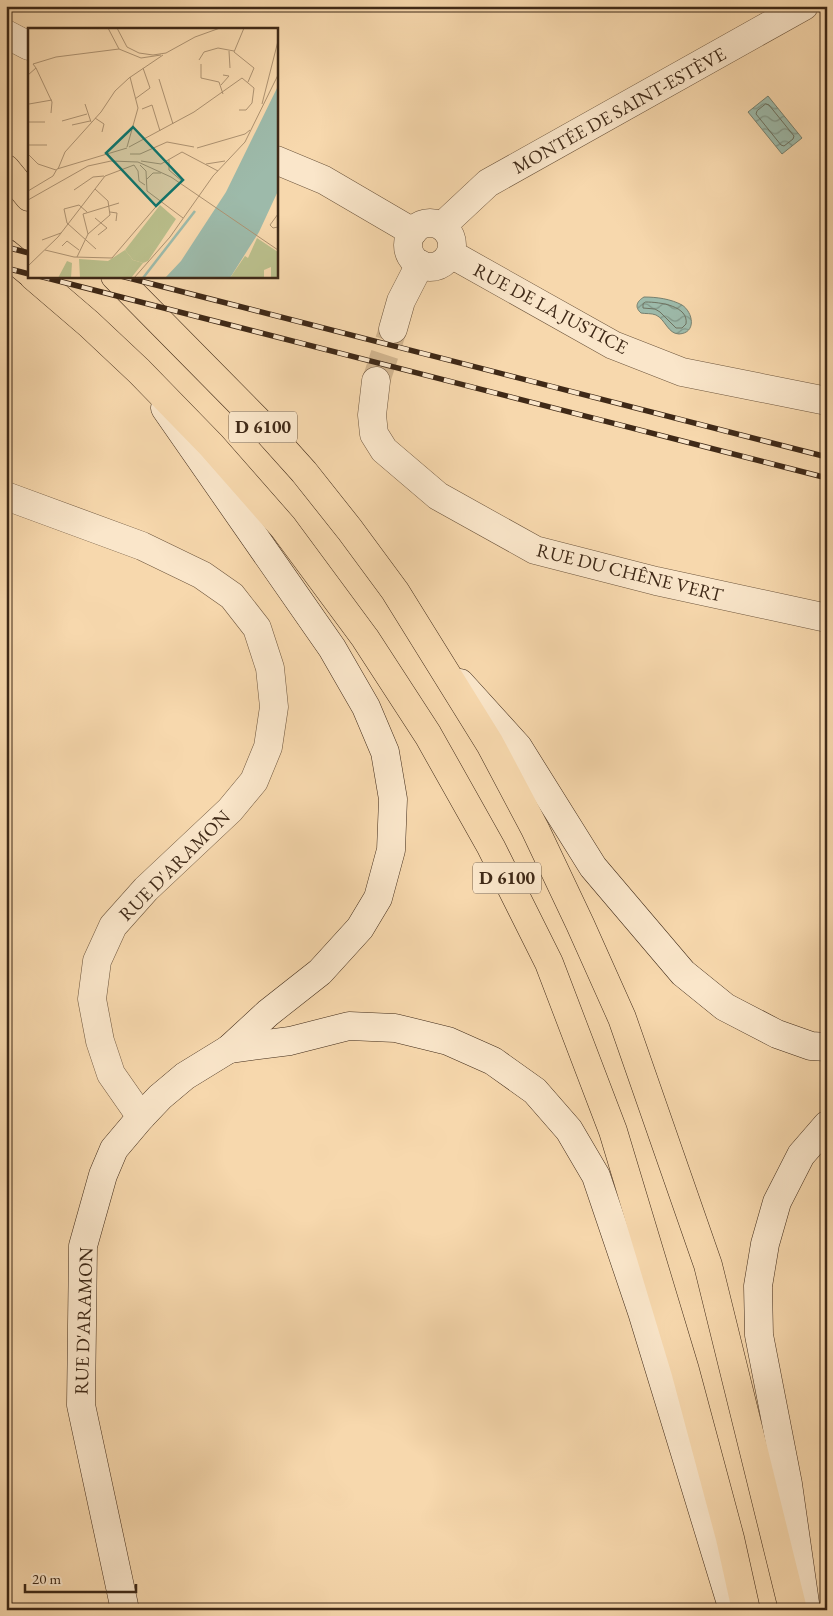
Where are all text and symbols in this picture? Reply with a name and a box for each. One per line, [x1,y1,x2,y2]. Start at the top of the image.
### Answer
inset map [28,28,278,278]
street label: MONTÉE DE SAINT-ESTÈVE [508,41,731,180]
street label: RUE DE LA JUSTICE [469,257,633,360]
road number: D 6100 [229,412,297,442]
street label: RUE DU CHÊNE VERT [534,537,726,608]
street label: RUE D'ARAMON [113,804,235,926]
road number: D 6100 [473,862,541,894]
street label: RUE D'ARAMON [68,1247,99,1395]
scale bar [25,1561,136,1593]
text: 20 m [32,1569,61,1588]

